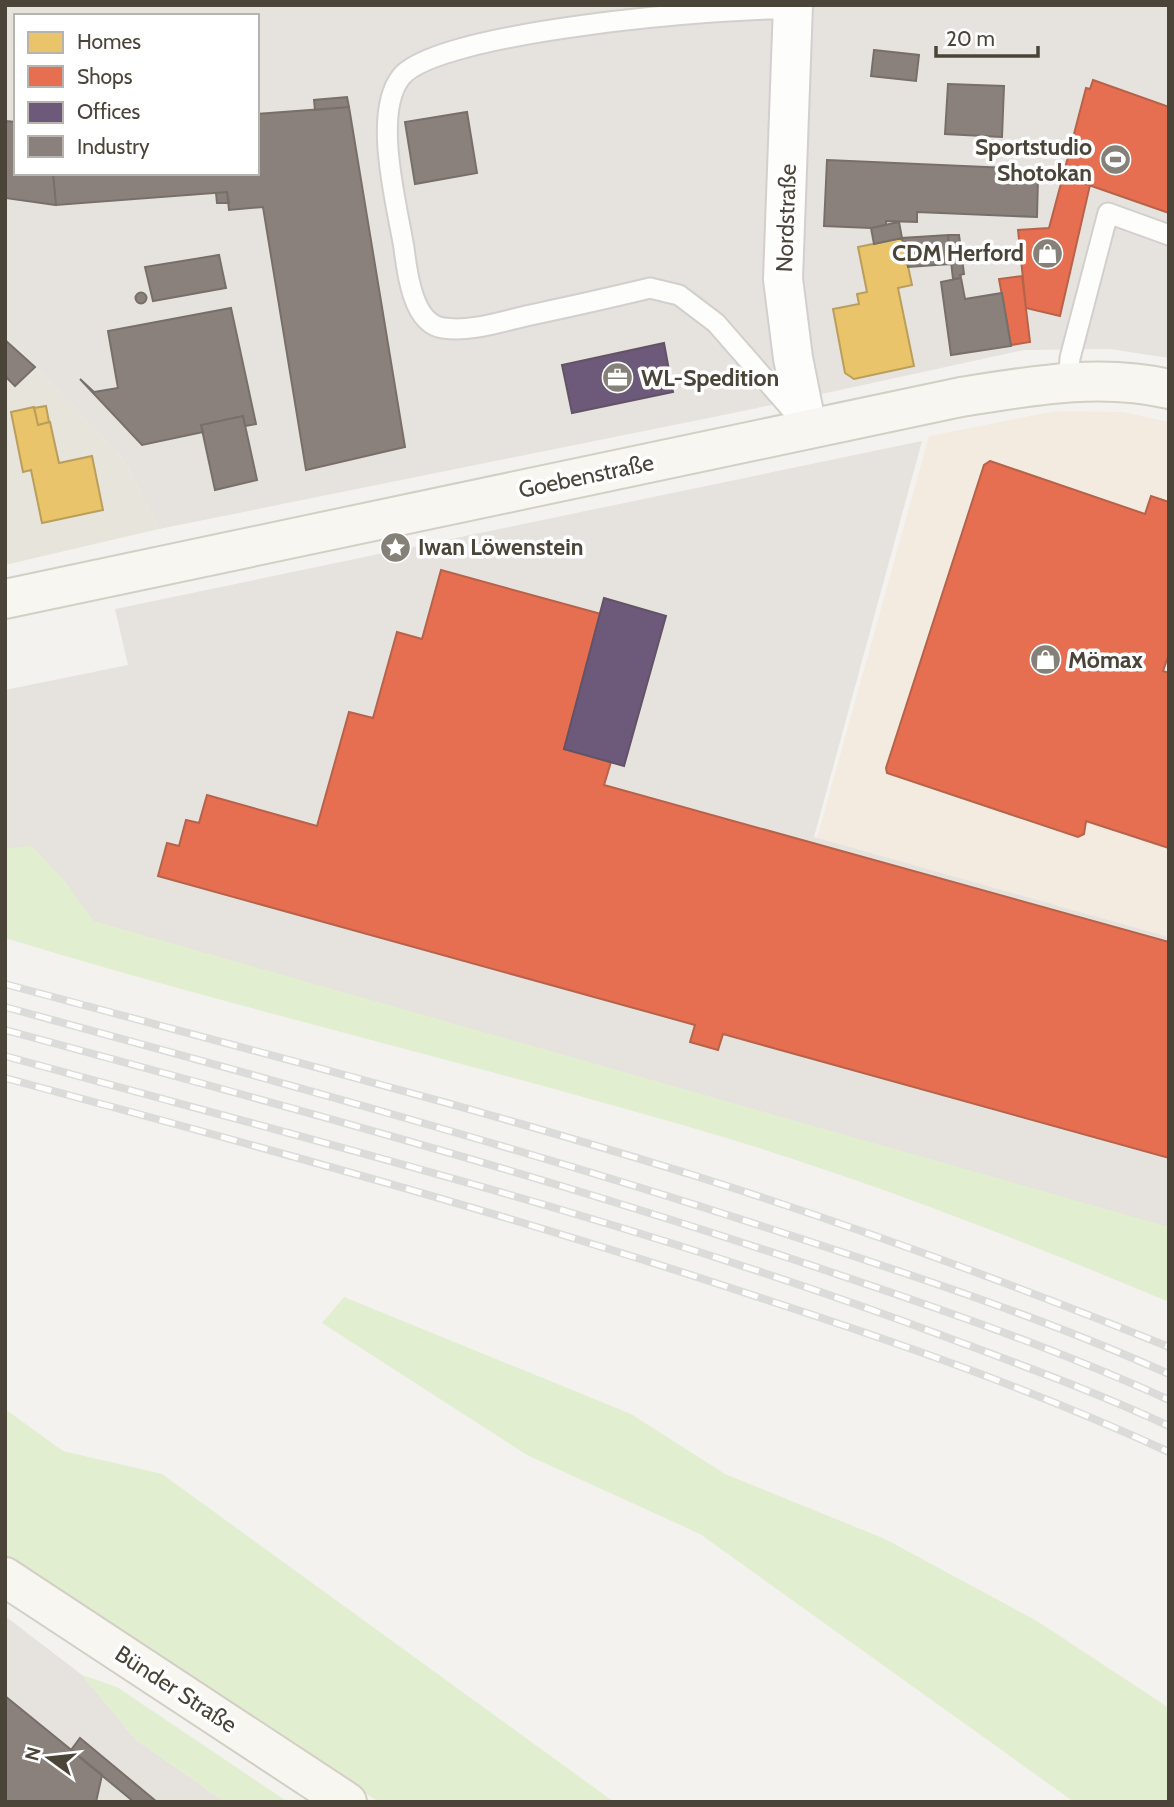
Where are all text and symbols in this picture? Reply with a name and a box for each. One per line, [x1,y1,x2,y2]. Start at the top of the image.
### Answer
legend [14,14,259,175]
scale bar [936,14,1038,58]
text: 20 m [946,26,995,51]
text: Homes [77,29,141,54]
text: Shops [77,64,133,89]
text: Offices [77,99,141,124]
place label: Sportstudio Shotokan [975,133,1092,187]
text: Industry [77,134,150,159]
sports icon: Sportstudio Shotokan [1098,143,1132,177]
street label: Nordstraße [770,163,802,273]
shop icon: CDM Herford [1030,236,1064,270]
place label: CDM Herford [892,239,1024,267]
office icon: WL-Spedition [601,361,635,395]
place label: WL-Spedition [641,364,779,392]
street label: Goebenstraße [516,448,656,504]
place icon: Iwan Löwenstein [378,530,412,564]
place label: Iwan Löwenstein [418,533,583,561]
shop icon: Mömax [1028,643,1062,677]
place label: Mömax [1068,646,1143,674]
street label: Bünder Straße [110,1639,242,1739]
north arrow [14,1723,84,1793]
text: N [20,1744,46,1763]

